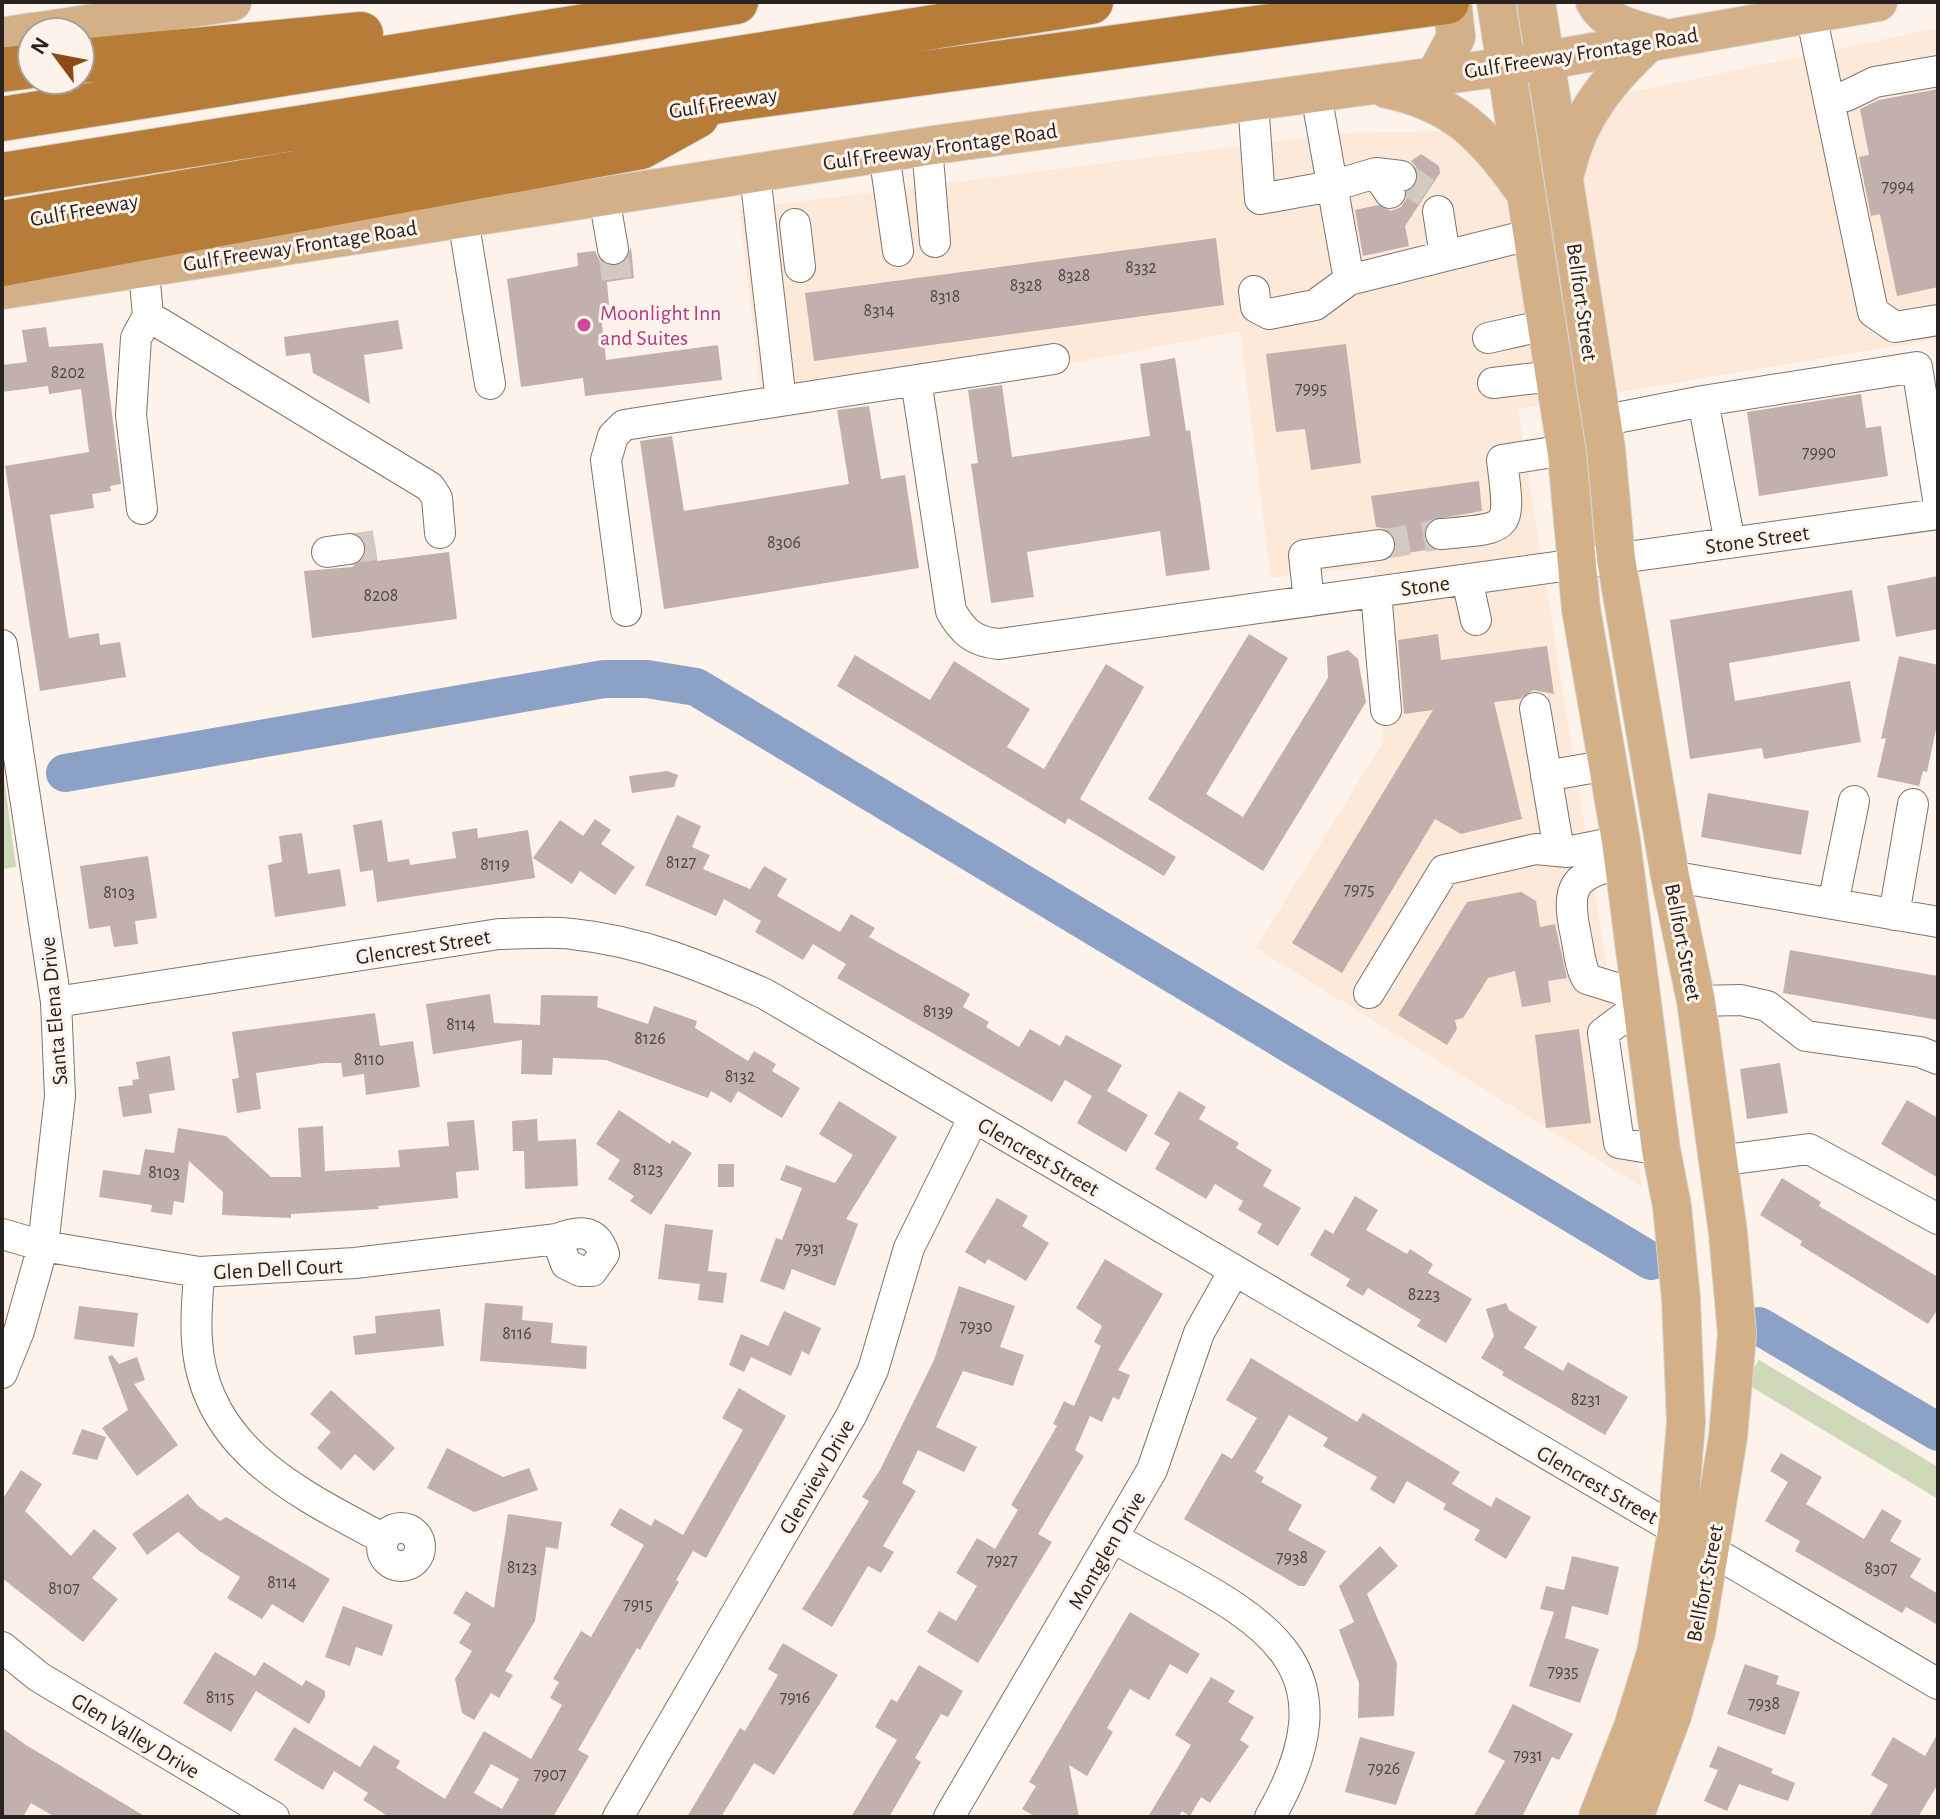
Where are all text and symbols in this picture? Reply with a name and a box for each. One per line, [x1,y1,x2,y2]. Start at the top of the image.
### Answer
north arrow [16,16,96,96]
street label: Gulf Freeway Frontage Road [1463,24,1700,82]
text: N [27,34,53,58]
street label: Gulf Freeway [667,83,780,122]
street label: Gulf Freeway Frontage Road [822,120,1059,174]
house number: 7994 [1881,178,1915,196]
street label: Gulf Freeway [28,190,141,230]
street label: Gulf Freeway Frontage Road [182,217,419,275]
street label: Bellfort Street [1563,242,1601,363]
house number: 8332 [1125,259,1157,277]
house number: 8328 [1058,267,1090,285]
house number: 8328 [1010,277,1042,295]
house number: 8318 [930,288,960,306]
place label: Moonlight Inn and Suites [600,302,721,349]
house number: 8314 [864,302,895,320]
marker: Moonlight Inn and Suites [575,316,593,334]
house number: 8202 [51,364,85,382]
house number: 7995 [1295,380,1327,398]
house number: 7990 [1802,444,1836,462]
street label: Stone Street [1704,522,1810,558]
house number: 8306 [767,534,801,552]
street label: Stone [1399,572,1451,600]
house number: 8208 [364,587,398,605]
house number: 8127 [666,854,696,872]
house number: 8119 [480,856,510,874]
house number: 7975 [1344,881,1375,899]
street label: Bellfort Street [1661,882,1705,1003]
house number: 8103 [103,884,135,902]
street label: Glencrest Street [354,925,492,968]
street label: Santa Elena Drive [37,936,71,1086]
house number: 8139 [923,1003,953,1021]
house number: 8114 [446,1016,476,1034]
house number: 8126 [634,1030,666,1048]
house number: 8110 [354,1051,384,1069]
house number: 8132 [725,1068,755,1086]
street label: Glencrest Street [974,1113,1103,1200]
house number: 8123 [633,1161,663,1179]
house number: 8103 [148,1164,180,1182]
house number: 7931 [795,1240,825,1258]
street label: Glen Dell Court [213,1255,343,1283]
house number: 8223 [1408,1286,1440,1304]
house number: 7930 [960,1318,992,1336]
house number: 8116 [502,1325,532,1343]
house number: 8231 [1571,1391,1601,1409]
street label: Glenview Drive [775,1415,859,1538]
street label: Glencrest Street [1533,1441,1662,1528]
street label: Montglen Drive [1064,1488,1150,1613]
street label: Bellfort Street [1683,1523,1727,1644]
house number: 7938 [1276,1549,1308,1567]
house number: 7927 [986,1552,1018,1570]
house number: 8123 [507,1559,537,1577]
house number: 8307 [1865,1560,1897,1578]
house number: 8114 [267,1574,297,1592]
house number: 8107 [48,1580,80,1598]
house number: 7915 [623,1596,653,1614]
house number: 7935 [1548,1663,1578,1681]
street label: Glen Valley Drive [68,1689,203,1783]
house number: 8115 [206,1689,234,1707]
house number: 7916 [780,1689,810,1707]
house number: 7938 [1748,1695,1780,1713]
house number: 7931 [1513,1747,1543,1765]
house number: 7926 [1368,1760,1400,1778]
house number: 7907 [534,1766,566,1784]

